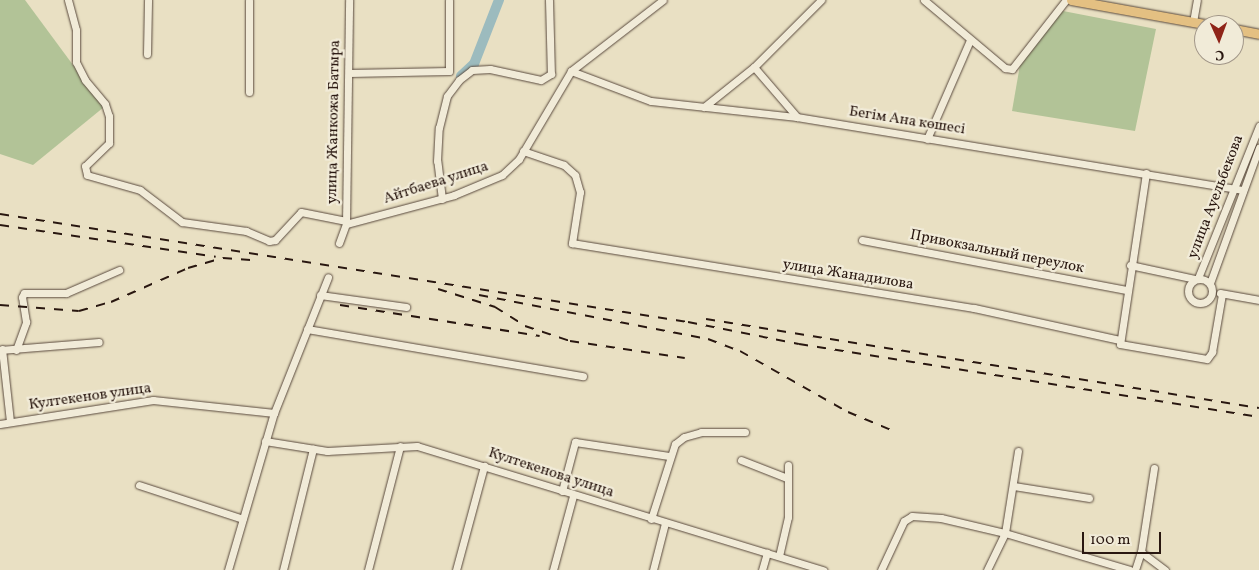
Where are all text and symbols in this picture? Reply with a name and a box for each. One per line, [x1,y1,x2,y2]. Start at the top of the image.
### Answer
north arrow [1194,15,1244,65]
street label: улица Жанкожа Батыра [324,40,344,204]
text: С [1215,45,1224,64]
street label: Бегім Ана көшесі [848,103,966,139]
street label: улица Ауельбекова [1184,133,1248,261]
street label: Айтбаева улица [381,158,491,208]
street label: Привокзальный переулок [908,226,1086,278]
street label: улица Жанадилова [781,256,915,294]
street label: Култекенов улица [27,379,153,415]
street label: Култекенова улица [486,444,616,502]
scale bar [1084,522,1163,554]
text: 100 m [1090,530,1130,551]

